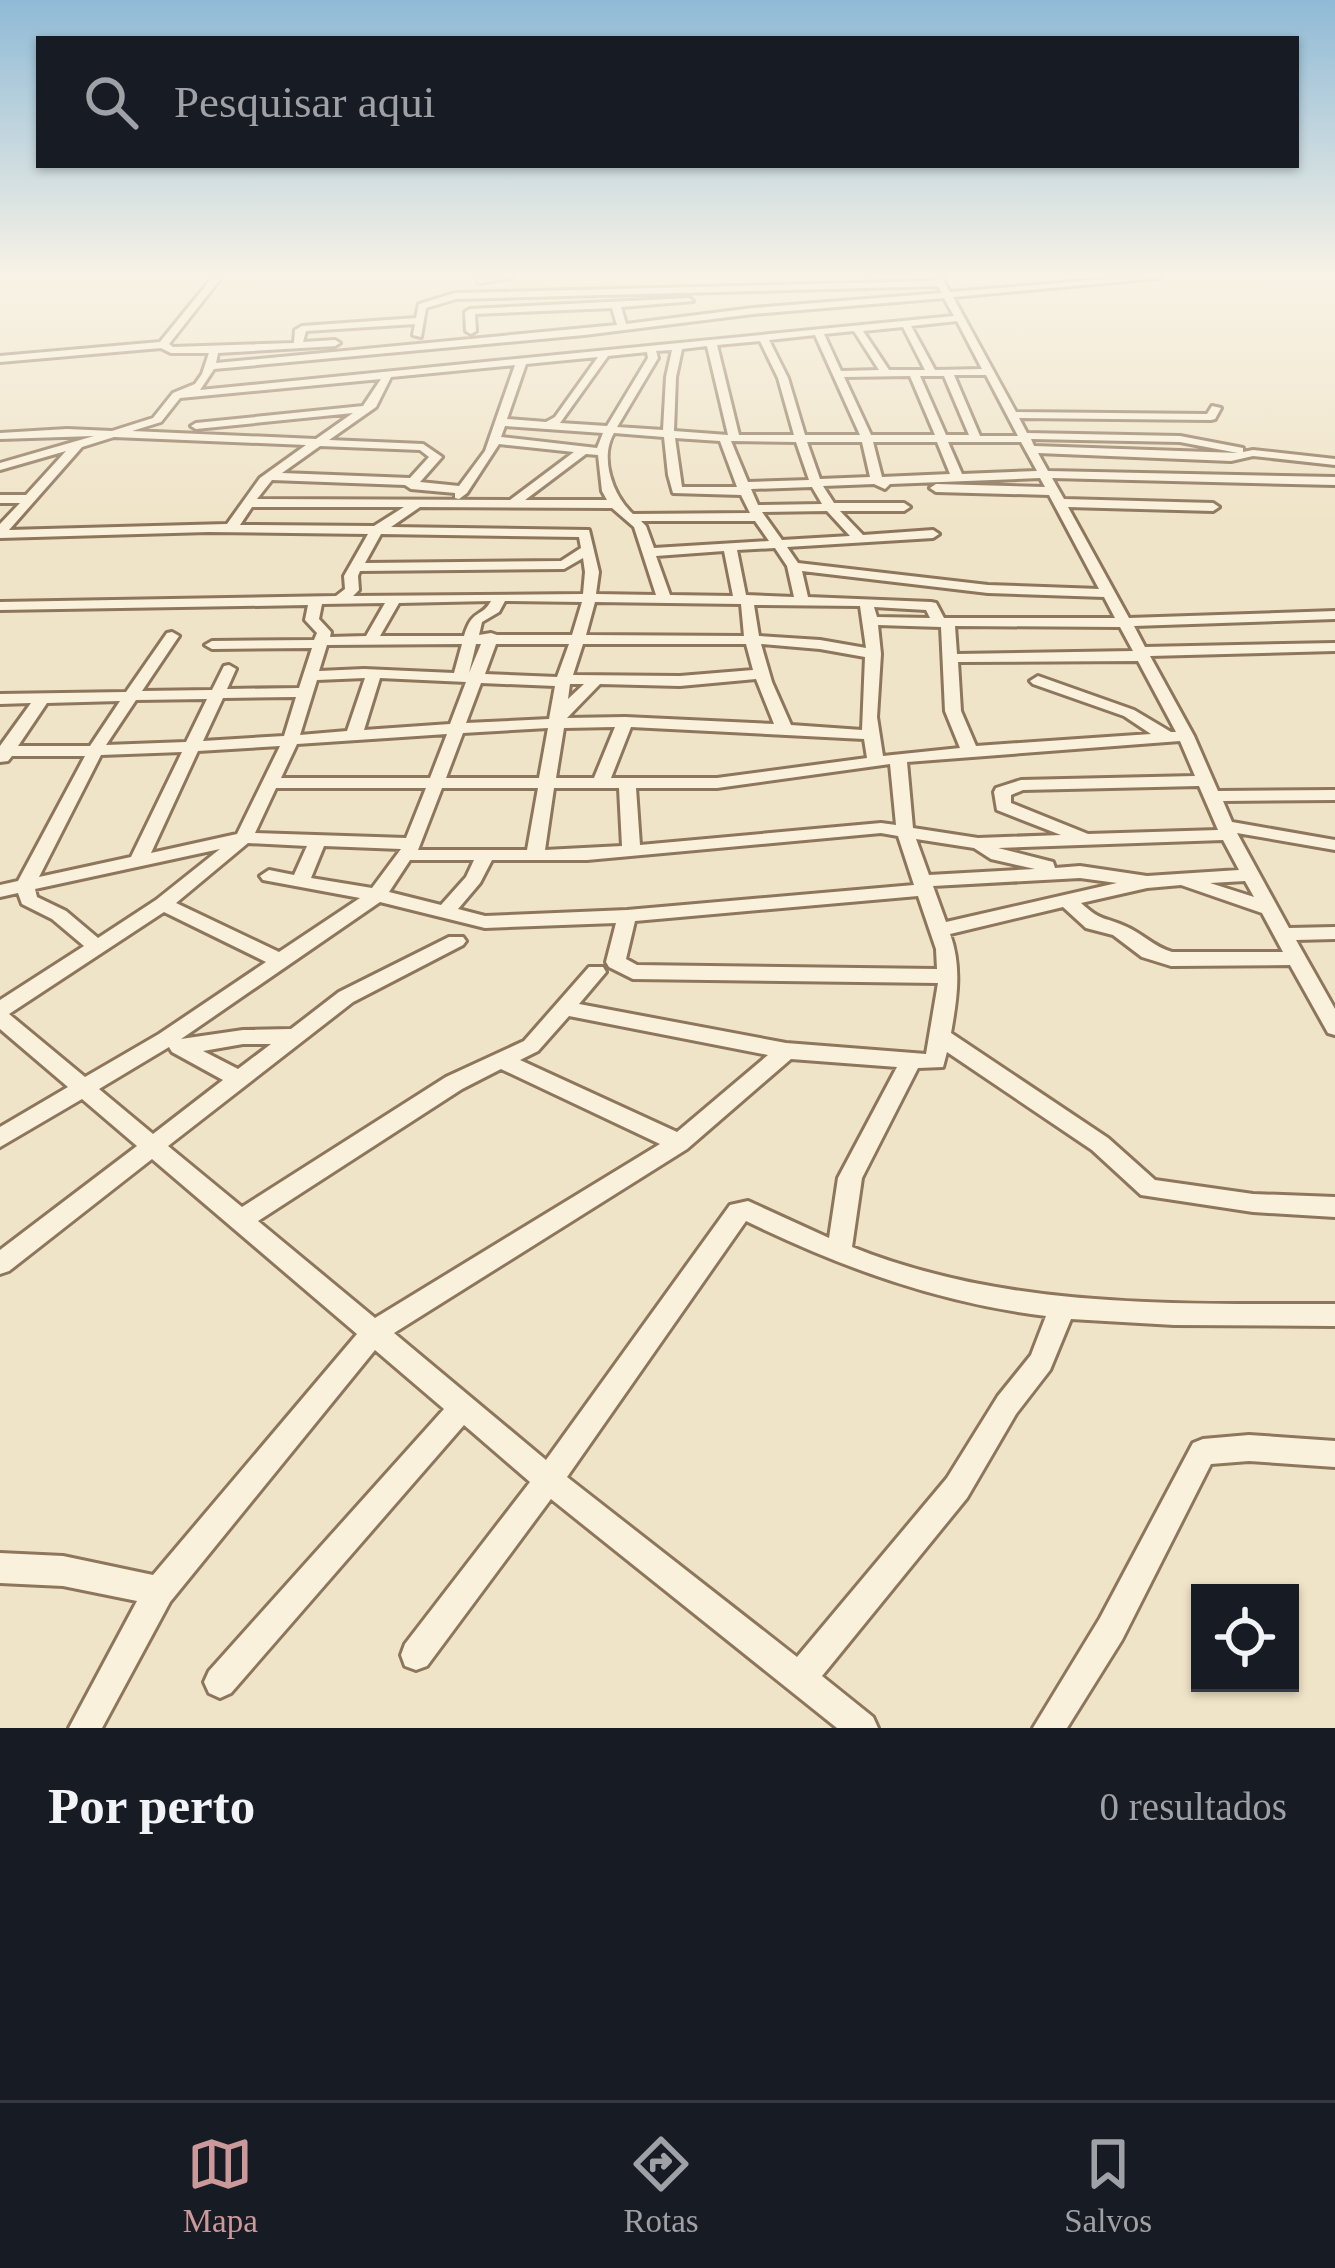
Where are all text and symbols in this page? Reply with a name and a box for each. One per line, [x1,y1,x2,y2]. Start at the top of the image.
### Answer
search box [36,36,1299,168]
icon: search [78,69,144,135]
text: Pesquisar aqui [174,77,435,127]
map controls [1191,1584,1299,1692]
button: locate [1191,1584,1299,1692]
text: Por perto [48,1778,255,1834]
text: 0 resultados [1100,1785,1287,1828]
tab: Mapa [183,2131,258,2240]
tab: Rotas [623,2131,699,2240]
tab: Salvos [1064,2131,1152,2240]

